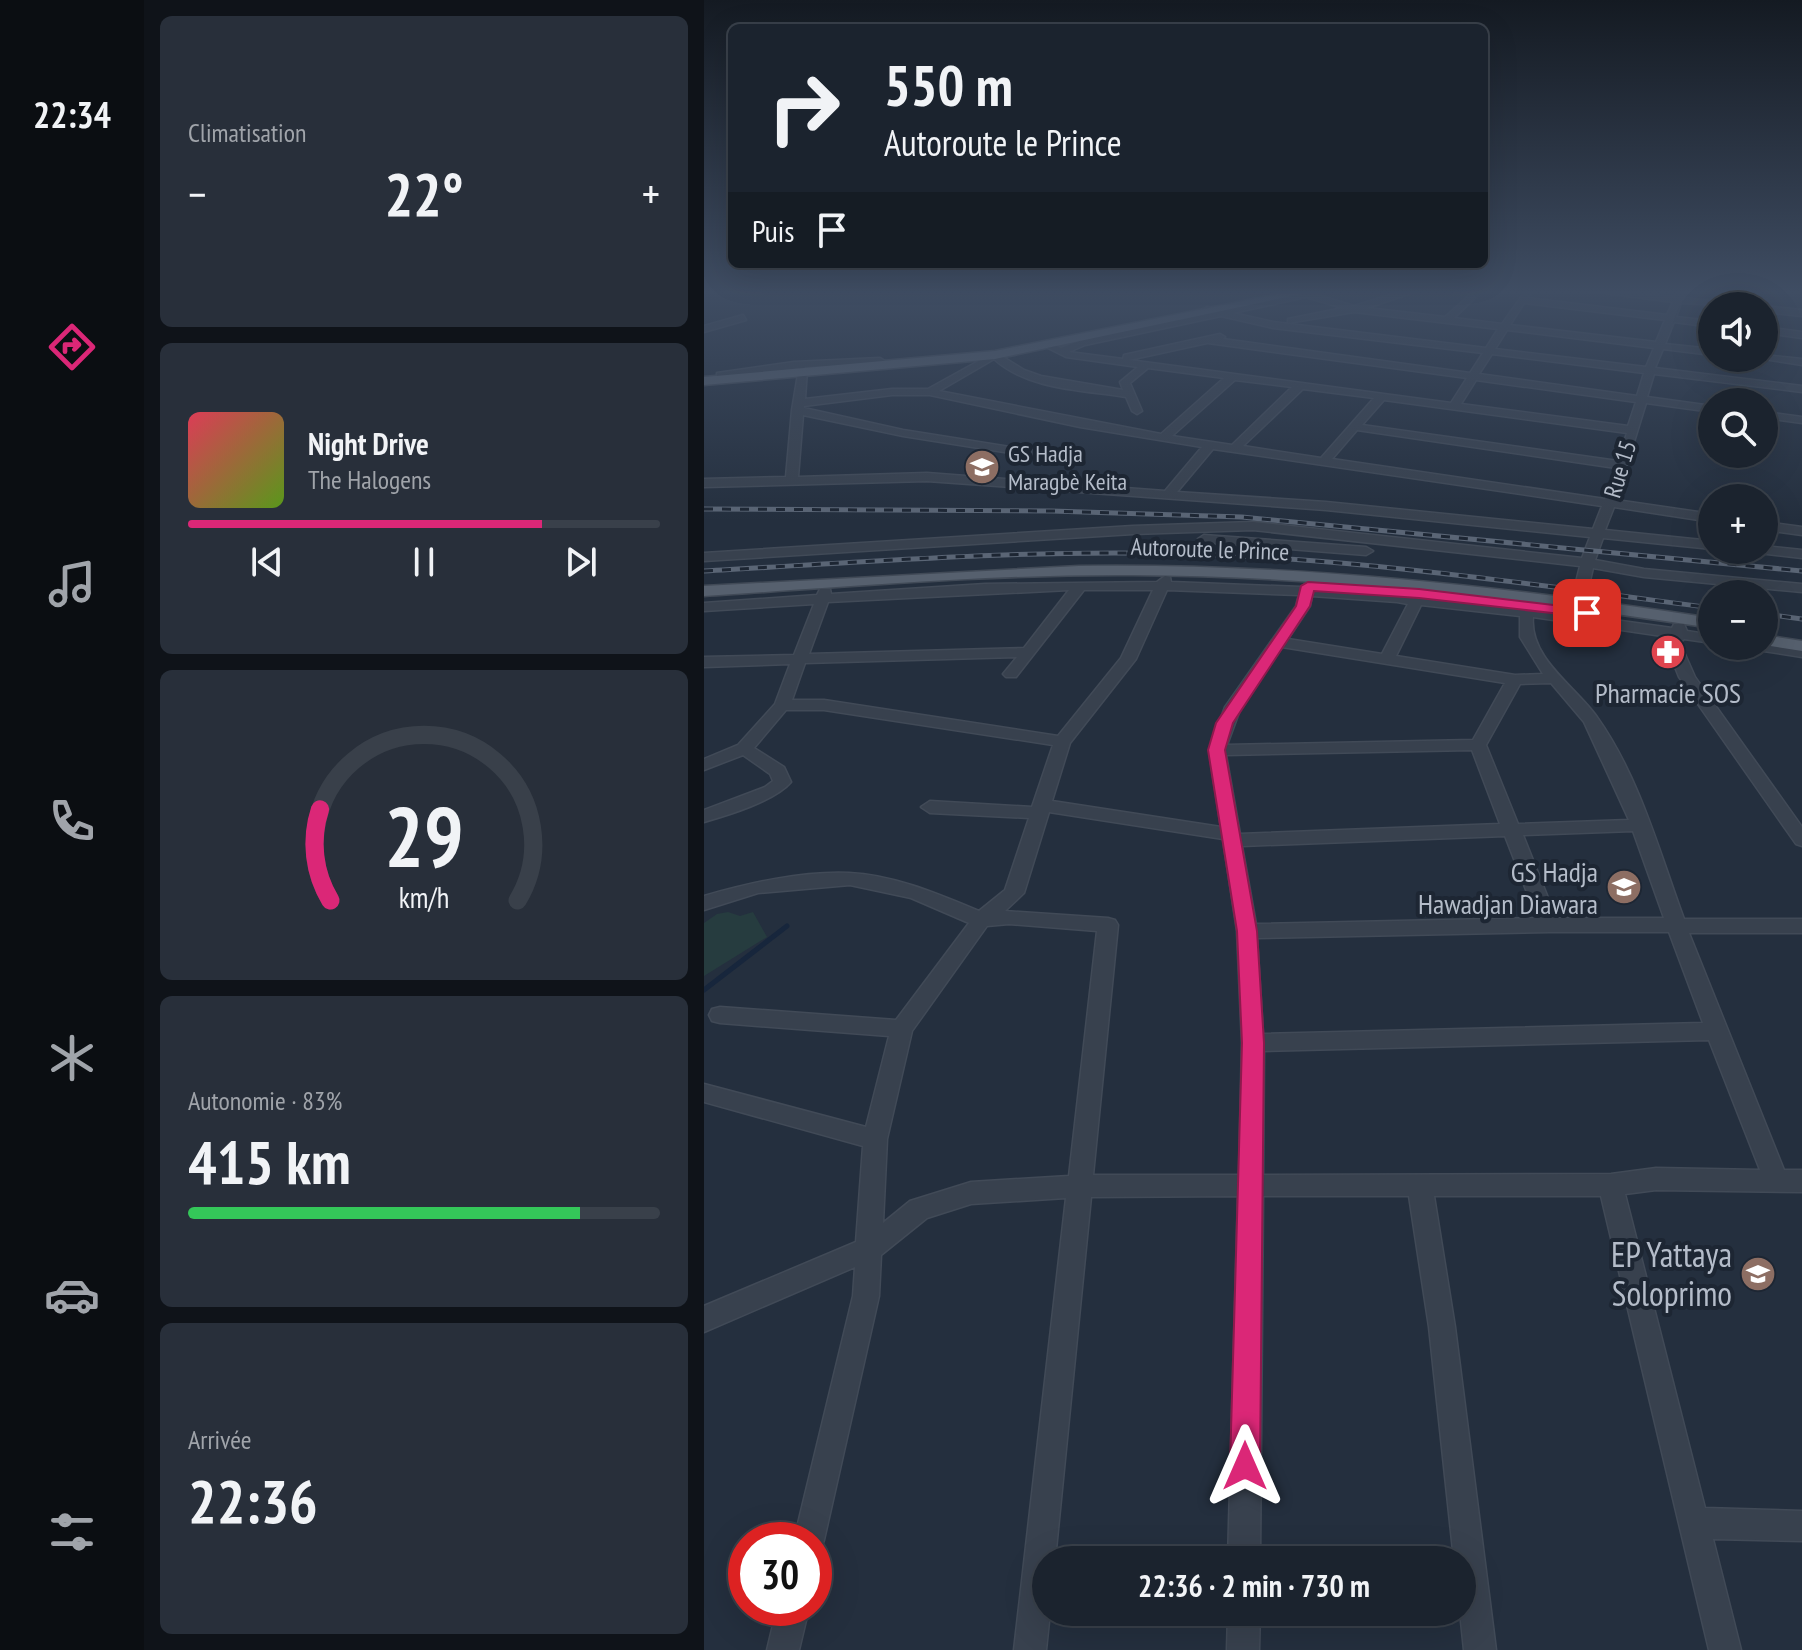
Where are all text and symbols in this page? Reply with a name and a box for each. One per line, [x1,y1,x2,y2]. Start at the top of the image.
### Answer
text: 550 m [884,49,1013,121]
icon: right [752,56,856,160]
text: 22:34 [33,91,111,138]
text: Climatisation [188,116,306,149]
text: Autoroute le Prince [884,119,1122,166]
text: 22° [384,155,464,233]
text: − [188,165,206,222]
text: + [642,165,660,222]
icon: arrive [810,208,854,252]
text: Puis [752,211,794,250]
map controls [1698,292,1778,660]
button: sound [1698,292,1778,372]
icon: directions [44,319,100,375]
button: search [1698,388,1778,468]
text: Night Drive [308,424,429,463]
street label: Rue 15 [1597,436,1643,502]
place label: GS Hadja Maragbè Keita [1008,438,1127,497]
school or university icon: GS Hadja Maragbè Keita [963,448,1001,486]
text: The Halogens [308,463,431,496]
button: + [1698,484,1778,564]
street label: Autoroute le Prince [1130,531,1290,567]
icon: previous [245,540,289,584]
icon: pause [402,540,446,584]
icon: next [559,540,603,584]
icon: music [44,556,100,612]
pin [1553,579,1621,647]
button: − [1698,580,1778,660]
icon: arrive [1565,591,1609,635]
pharmacy icon: Pharmacie SOS [1649,633,1687,671]
place label: Pharmacie SOS [1595,674,1741,711]
text: 29 [384,782,464,890]
icon: phone [44,793,100,849]
place label: GS Hadja Hawadjan Diawara [1418,853,1598,922]
school or university icon: GS Hadja Hawadjan Diawara [1605,868,1643,906]
text: km/h [399,879,449,916]
icon: climate [44,1030,100,1086]
text: Autonomie · 83% [188,1084,342,1117]
text: 415 km [188,1123,351,1201]
place label: EP Yattaya Soloprimo [1611,1232,1732,1315]
school or university icon: EP Yattaya Soloprimo [1739,1255,1777,1293]
icon: car [44,1267,100,1323]
text: Arrivée [188,1423,252,1456]
position arrow [1203,1424,1287,1508]
text: 22:36 [188,1462,318,1540]
icon: filters [44,1504,100,1560]
speed limit sign: 30 [728,1522,832,1626]
text: 22:36 · 2 min · 730 m [1138,1566,1370,1605]

